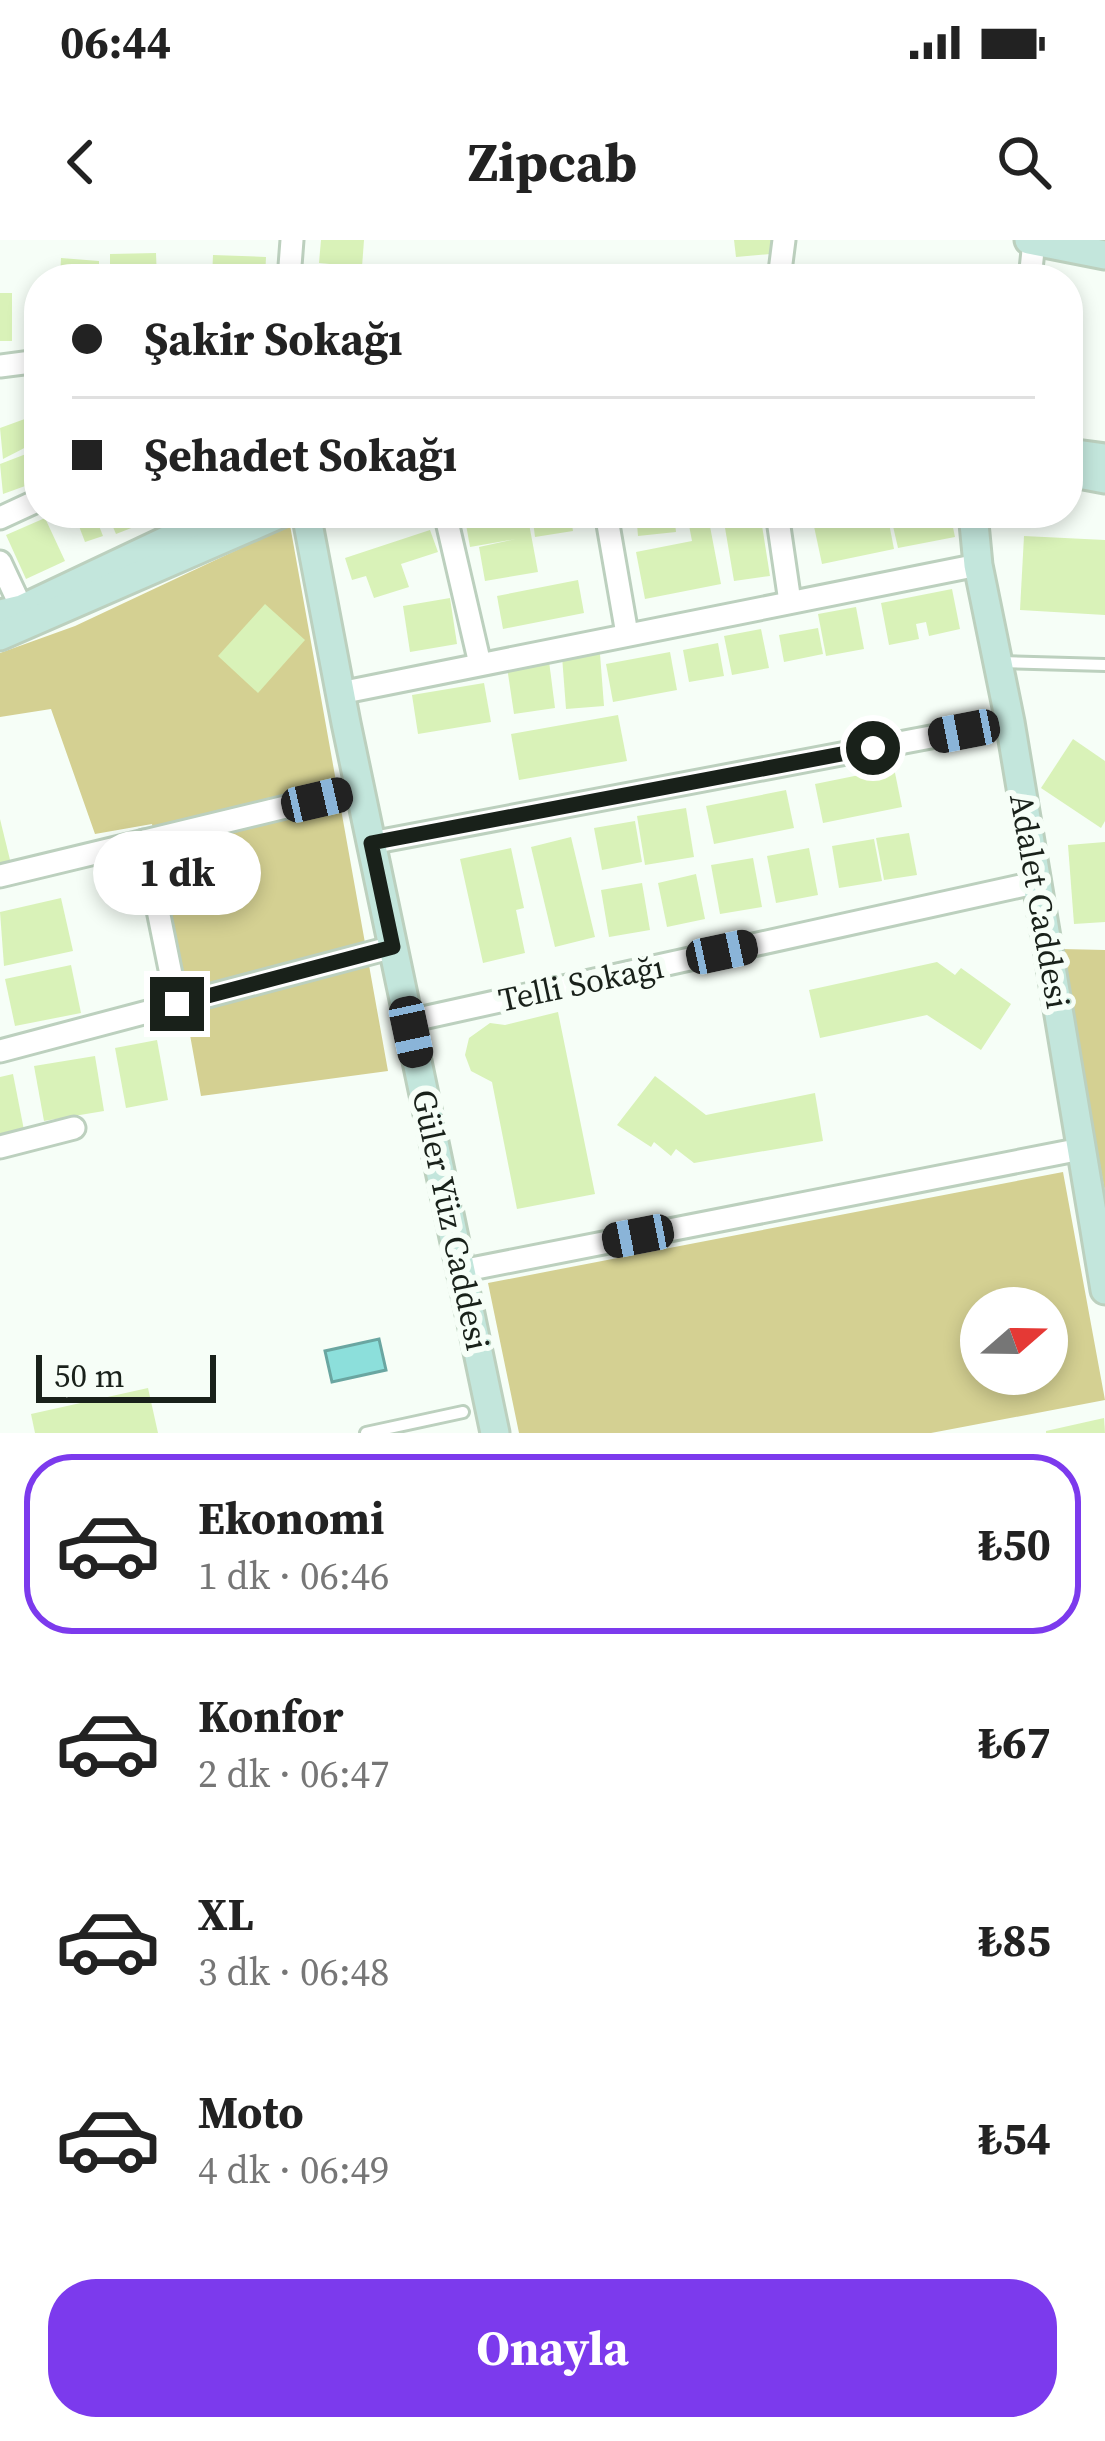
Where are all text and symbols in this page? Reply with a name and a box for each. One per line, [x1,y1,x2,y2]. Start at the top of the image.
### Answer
text: 06:44 [60,11,171,73]
text: Zipcab [468,125,637,199]
icon: back [48,129,114,195]
icon: search [991,129,1057,195]
text: Şakir Sokağı [144,308,403,370]
text: Şehadet Sokağı [144,424,457,486]
car [925,706,1003,756]
route start [846,721,900,775]
car [278,774,356,826]
street label: Adalet Caddesi [999,790,1081,1012]
callout: 1 dk [93,830,261,914]
text: 1 dk [139,846,215,899]
car [683,927,761,977]
street label: Telli Sokağı [494,944,668,1022]
route end [150,977,204,1031]
car [386,993,436,1071]
street label: Güler Yüz Caddesi [401,1086,501,1354]
car [599,1211,677,1261]
north arrow [960,1287,1068,1395]
map controls [960,1287,1068,1395]
scale bar [36,1349,216,1402]
text: 50 m [54,1353,124,1398]
text: Ekonomi [198,1487,384,1549]
icon: car [54,1490,162,1598]
text: ₺50 [978,1513,1051,1575]
text: 1 dk · 06:46 [198,1549,390,1602]
text: Konfor [198,1685,343,1747]
icon: car [54,1688,162,1796]
text: ₺67 [978,1711,1051,1773]
text: 2 dk · 06:47 [198,1747,390,1800]
text: XL [198,1883,254,1945]
icon: car [54,1886,162,1994]
text: ₺85 [978,1909,1051,1971]
text: 3 dk · 06:48 [198,1945,390,1998]
text: Moto [198,2081,304,2143]
icon: car [54,2084,162,2192]
text: ₺54 [978,2107,1051,2169]
text: 4 dk · 06:49 [198,2143,390,2196]
button: Onayla [48,2279,1057,2417]

